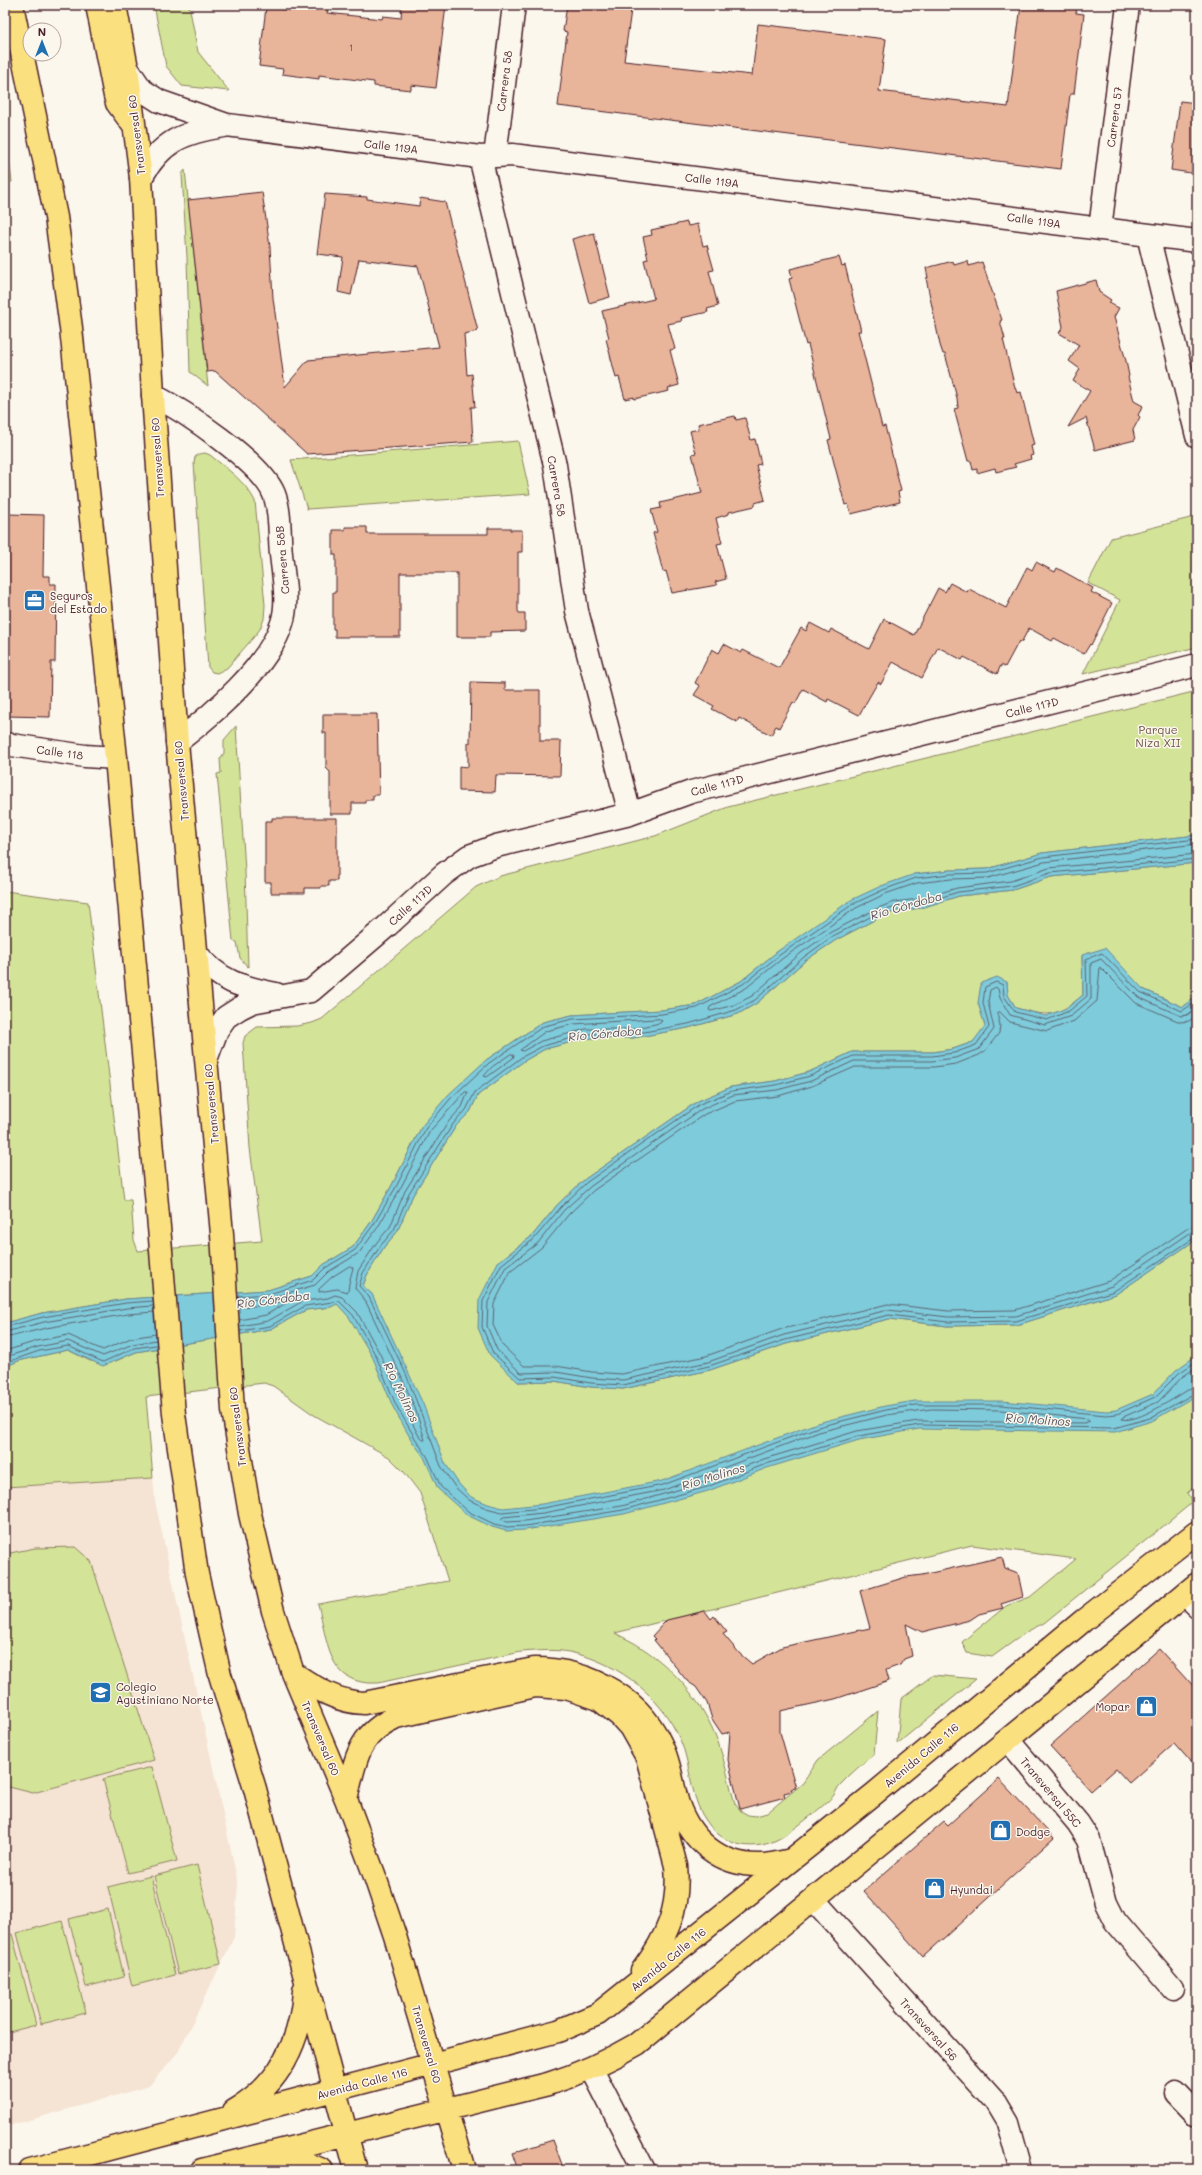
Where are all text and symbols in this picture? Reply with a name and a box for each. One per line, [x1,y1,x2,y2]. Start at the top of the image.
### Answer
north arrow [22,22,62,62]
text: N [38,24,46,39]
house number: 1 [349,42,353,53]
street label: Carrera 58 [493,49,515,112]
street label: Carrera 57 [1103,86,1125,148]
street label: Transversal 60 [124,94,148,176]
street label: Calle 119A [363,135,419,157]
street label: Calle 119A [684,169,740,191]
street label: Calle 119A [1006,209,1062,231]
street label: Transversal 60 [147,417,167,498]
street label: Carrera 58 [544,454,570,518]
street label: Carrera 58B [272,525,292,595]
office icon: Seguros del Estado [21,588,47,614]
place label: Seguros del Estado [50,588,107,616]
street label: Calle 117D [1004,693,1060,721]
park label: Parque Niza XII [1136,722,1181,750]
street label: Transversal 60 [170,740,192,822]
street label: Calle 118 [36,741,85,763]
street label: Calle 117D [689,771,745,799]
street label: Calle 117D [385,881,435,929]
water label: Río Córdoba [868,887,944,923]
water label: Río Córdoba [567,1022,643,1044]
street label: Transversal 60 [200,1063,222,1145]
water label: Río Córdoba [235,1287,311,1311]
water label: Río Molinos [380,1359,424,1425]
street label: Transversal 60 [225,1386,249,1468]
water label: Río Molinos [1005,1409,1071,1429]
water label: Río Molinos [679,1459,747,1493]
school or university icon: Colegio Agustiniano Norte [88,1679,114,1705]
place label: Colegio Agustiniano Norte [116,1679,214,1707]
shop icon: Mopar [1133,1693,1159,1719]
street label: Transversal 60 [298,1698,344,1778]
place label: Mopar [1096,1699,1130,1714]
street label: Avenida Calle 116 [881,1719,961,1791]
street label: Transversal 55C [1017,1754,1085,1830]
shop icon: Dodge [988,1818,1014,1844]
place label: Dodge [1016,1824,1050,1839]
shop icon: Hyundai [921,1876,947,1902]
place label: Hyundai [950,1882,993,1897]
street label: Avenida Calle 116 [627,1924,709,1994]
street label: Transversal 56 [897,1994,961,2064]
street label: Transversal 60 [409,2003,445,2085]
street label: Avenida Calle 116 [315,2064,409,2102]

